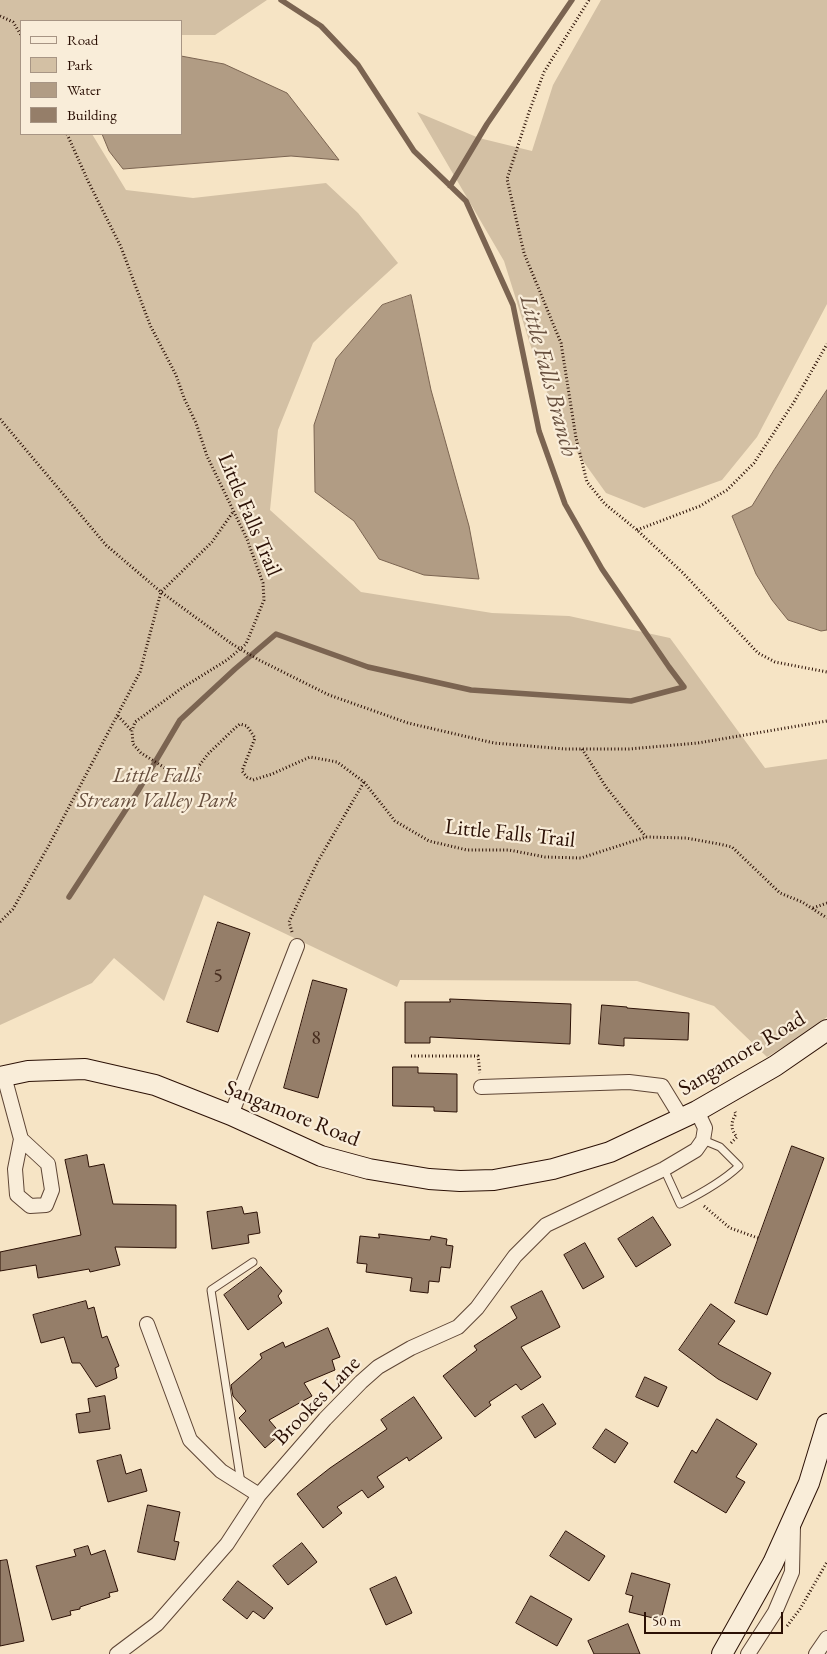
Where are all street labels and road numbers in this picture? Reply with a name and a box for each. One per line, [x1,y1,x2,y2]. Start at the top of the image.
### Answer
street label: Little Falls Trail [211,450,287,580]
street label: Little Falls Trail [443,814,577,854]
street label: Sangamore Road [674,1006,810,1102]
street label: Sangamore Road [221,1075,363,1153]
street label: Brookes Lane [268,1351,366,1451]

